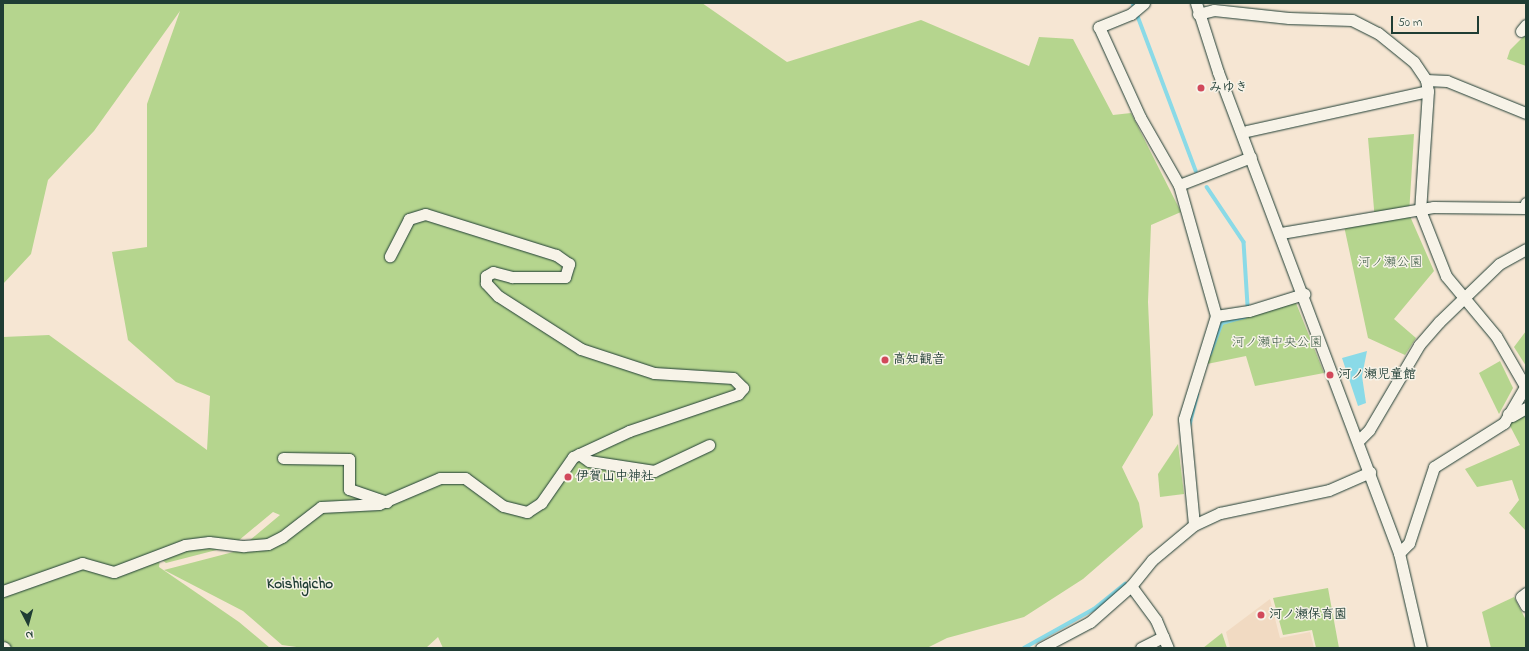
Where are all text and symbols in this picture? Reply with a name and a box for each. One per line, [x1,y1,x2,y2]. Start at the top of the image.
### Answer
scale bar [1393,8,1481,34]
text: 50 m [1398,14,1422,32]
place label: みゆき [1209,80,1248,96]
marker: みゆき [1196,83,1206,93]
park label: 河ノ瀬公園 [1358,255,1422,271]
park label: 河ノ瀬中央公園 [1232,335,1322,351]
place label: 高知観音 [893,352,945,368]
marker: 高知観音 [880,355,890,365]
place label: 河ノ瀬児童館 [1338,367,1416,383]
marker: 河ノ瀬児童館 [1325,370,1335,380]
place label: 伊賀山中神社 [576,469,654,485]
marker: 伊賀山中神社 [563,472,573,482]
district label: Koishigicho [267,576,333,594]
north arrow [8,603,48,643]
place label: 河ノ瀬保育園 [1269,607,1347,623]
marker: 河ノ瀬保育園 [1256,610,1266,620]
text: N [25,627,34,643]

